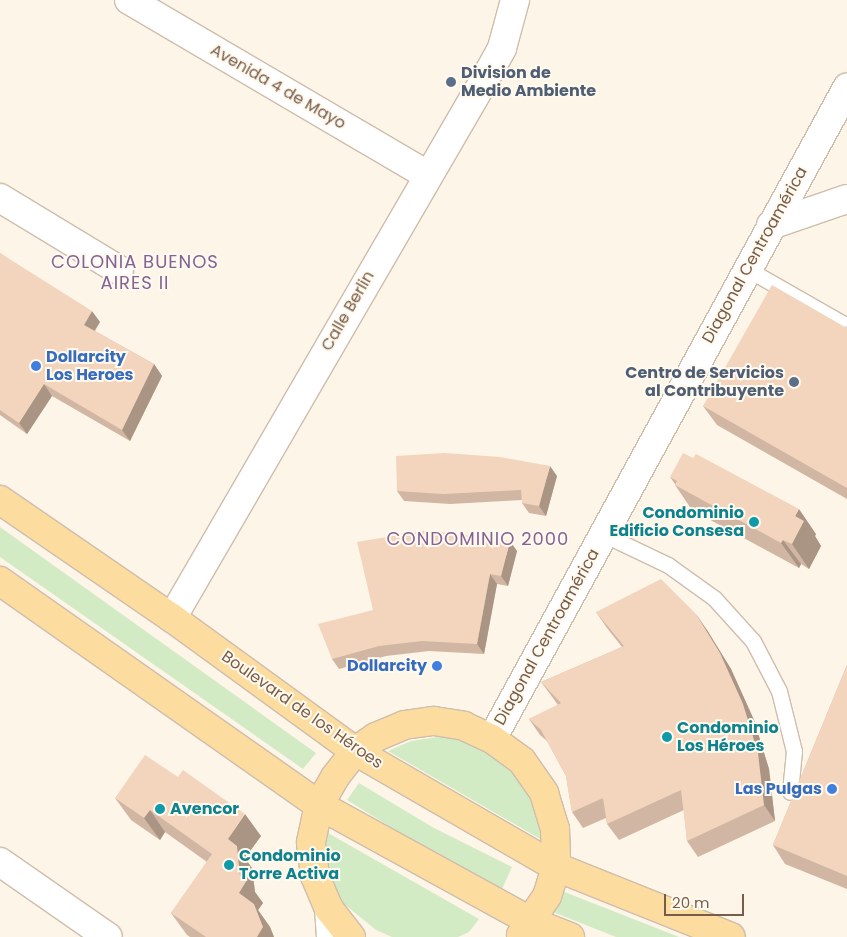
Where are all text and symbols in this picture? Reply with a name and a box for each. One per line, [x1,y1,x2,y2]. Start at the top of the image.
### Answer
street label: Avenida 4 de Mayo [207,40,349,134]
place label: Division de Medio Ambiente [461,63,596,101]
marker: Division de Medio Ambiente [445,76,457,88]
street label: Diagonal Centroamérica [698,164,812,346]
district label: COLONIA BUENOS AIRES II [49,252,221,294]
street label: Calle Berlin [317,268,379,354]
place label: Dollarcity Los Heroes [46,347,134,385]
marker: Dollarcity Los Heroes [30,360,42,372]
place label: Centro de Servicios al Contribuyente [625,363,784,401]
marker: Centro de Servicios al Contribuyente [788,376,800,388]
place label: Condominio Edificio Consesa [610,503,744,541]
marker: Condominio Edificio Consesa [748,516,760,528]
district label: CONDOMINIO 2000 [385,528,571,550]
street label: Diagonal Centroamérica [490,546,604,728]
street label: Boulevard de los Héroes [218,647,386,773]
place label: Dollarcity [347,656,427,676]
marker: Dollarcity [431,660,443,672]
place label: Condominio Los Héroes [677,718,779,756]
marker: Condominio Los Héroes [661,731,673,743]
place label: Las Pulgas [735,779,822,799]
marker: Las Pulgas [826,783,838,795]
place label: Avencor [170,799,239,819]
marker: Avencor [154,803,166,815]
place label: Condominio Torre Activa [239,846,341,884]
marker: Condominio Torre Activa [223,859,235,871]
scale bar [667,884,747,916]
text: 20 m [672,892,710,913]

